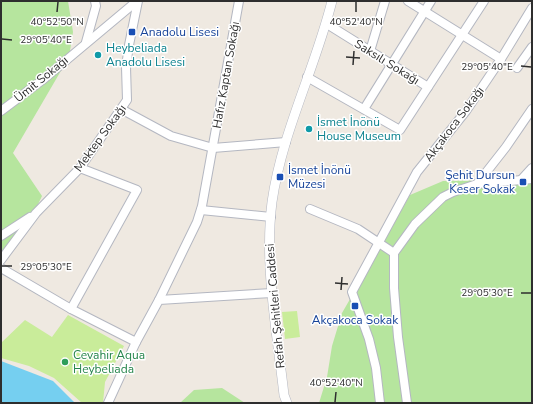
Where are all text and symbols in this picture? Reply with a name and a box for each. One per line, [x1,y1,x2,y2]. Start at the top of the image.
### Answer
text: 40°52'50"N [30,15,84,29]
text: 40°52'40"N [329,15,383,29]
street label: Hafız Kaptan Sokağı [209,20,243,130]
place label: Anadolu Lisesi [140,24,219,40]
marker: Anadolu Lisesi [127,27,137,37]
text: 29°05'40"E [20,33,72,47]
street label: Saksılı Sokağı [351,36,423,88]
place label: Heybeliada Anadolu Lisesi [106,40,185,70]
marker: Heybeliada Anadolu Lisesi [93,50,103,60]
street label: Ümit Sokağı [11,52,71,106]
text: 29°05'40"E [461,60,513,74]
street label: Akçakoca Sokağı [420,83,488,165]
street label: Mektep Sokağı [70,101,130,175]
place label: İsmet İnönü House Museum [317,114,401,144]
marker: İsmet İnönü House Museum [304,124,314,134]
place label: İsmet İnönü Müzesi [288,162,351,192]
place label: Şehit Dursun Keser Sokak [445,167,516,197]
marker: İsmet İnönü Müzesi [275,172,285,182]
marker: Şehit Dursun Keser Sokak [518,177,528,187]
street label: Refah Şehitleri Caddesi [262,243,288,369]
text: 29°05'30"E [20,260,72,274]
text: 29°05'30"E [461,286,513,300]
marker: Akçakoca Sokak [350,301,360,311]
place label: Akçakoca Sokak [312,312,399,328]
place label: Cevahir Aqua Heybeliada [73,347,145,377]
marker: Cevahir Aqua Heybeliada [60,357,70,367]
text: 40°52'40"N [309,376,363,390]

